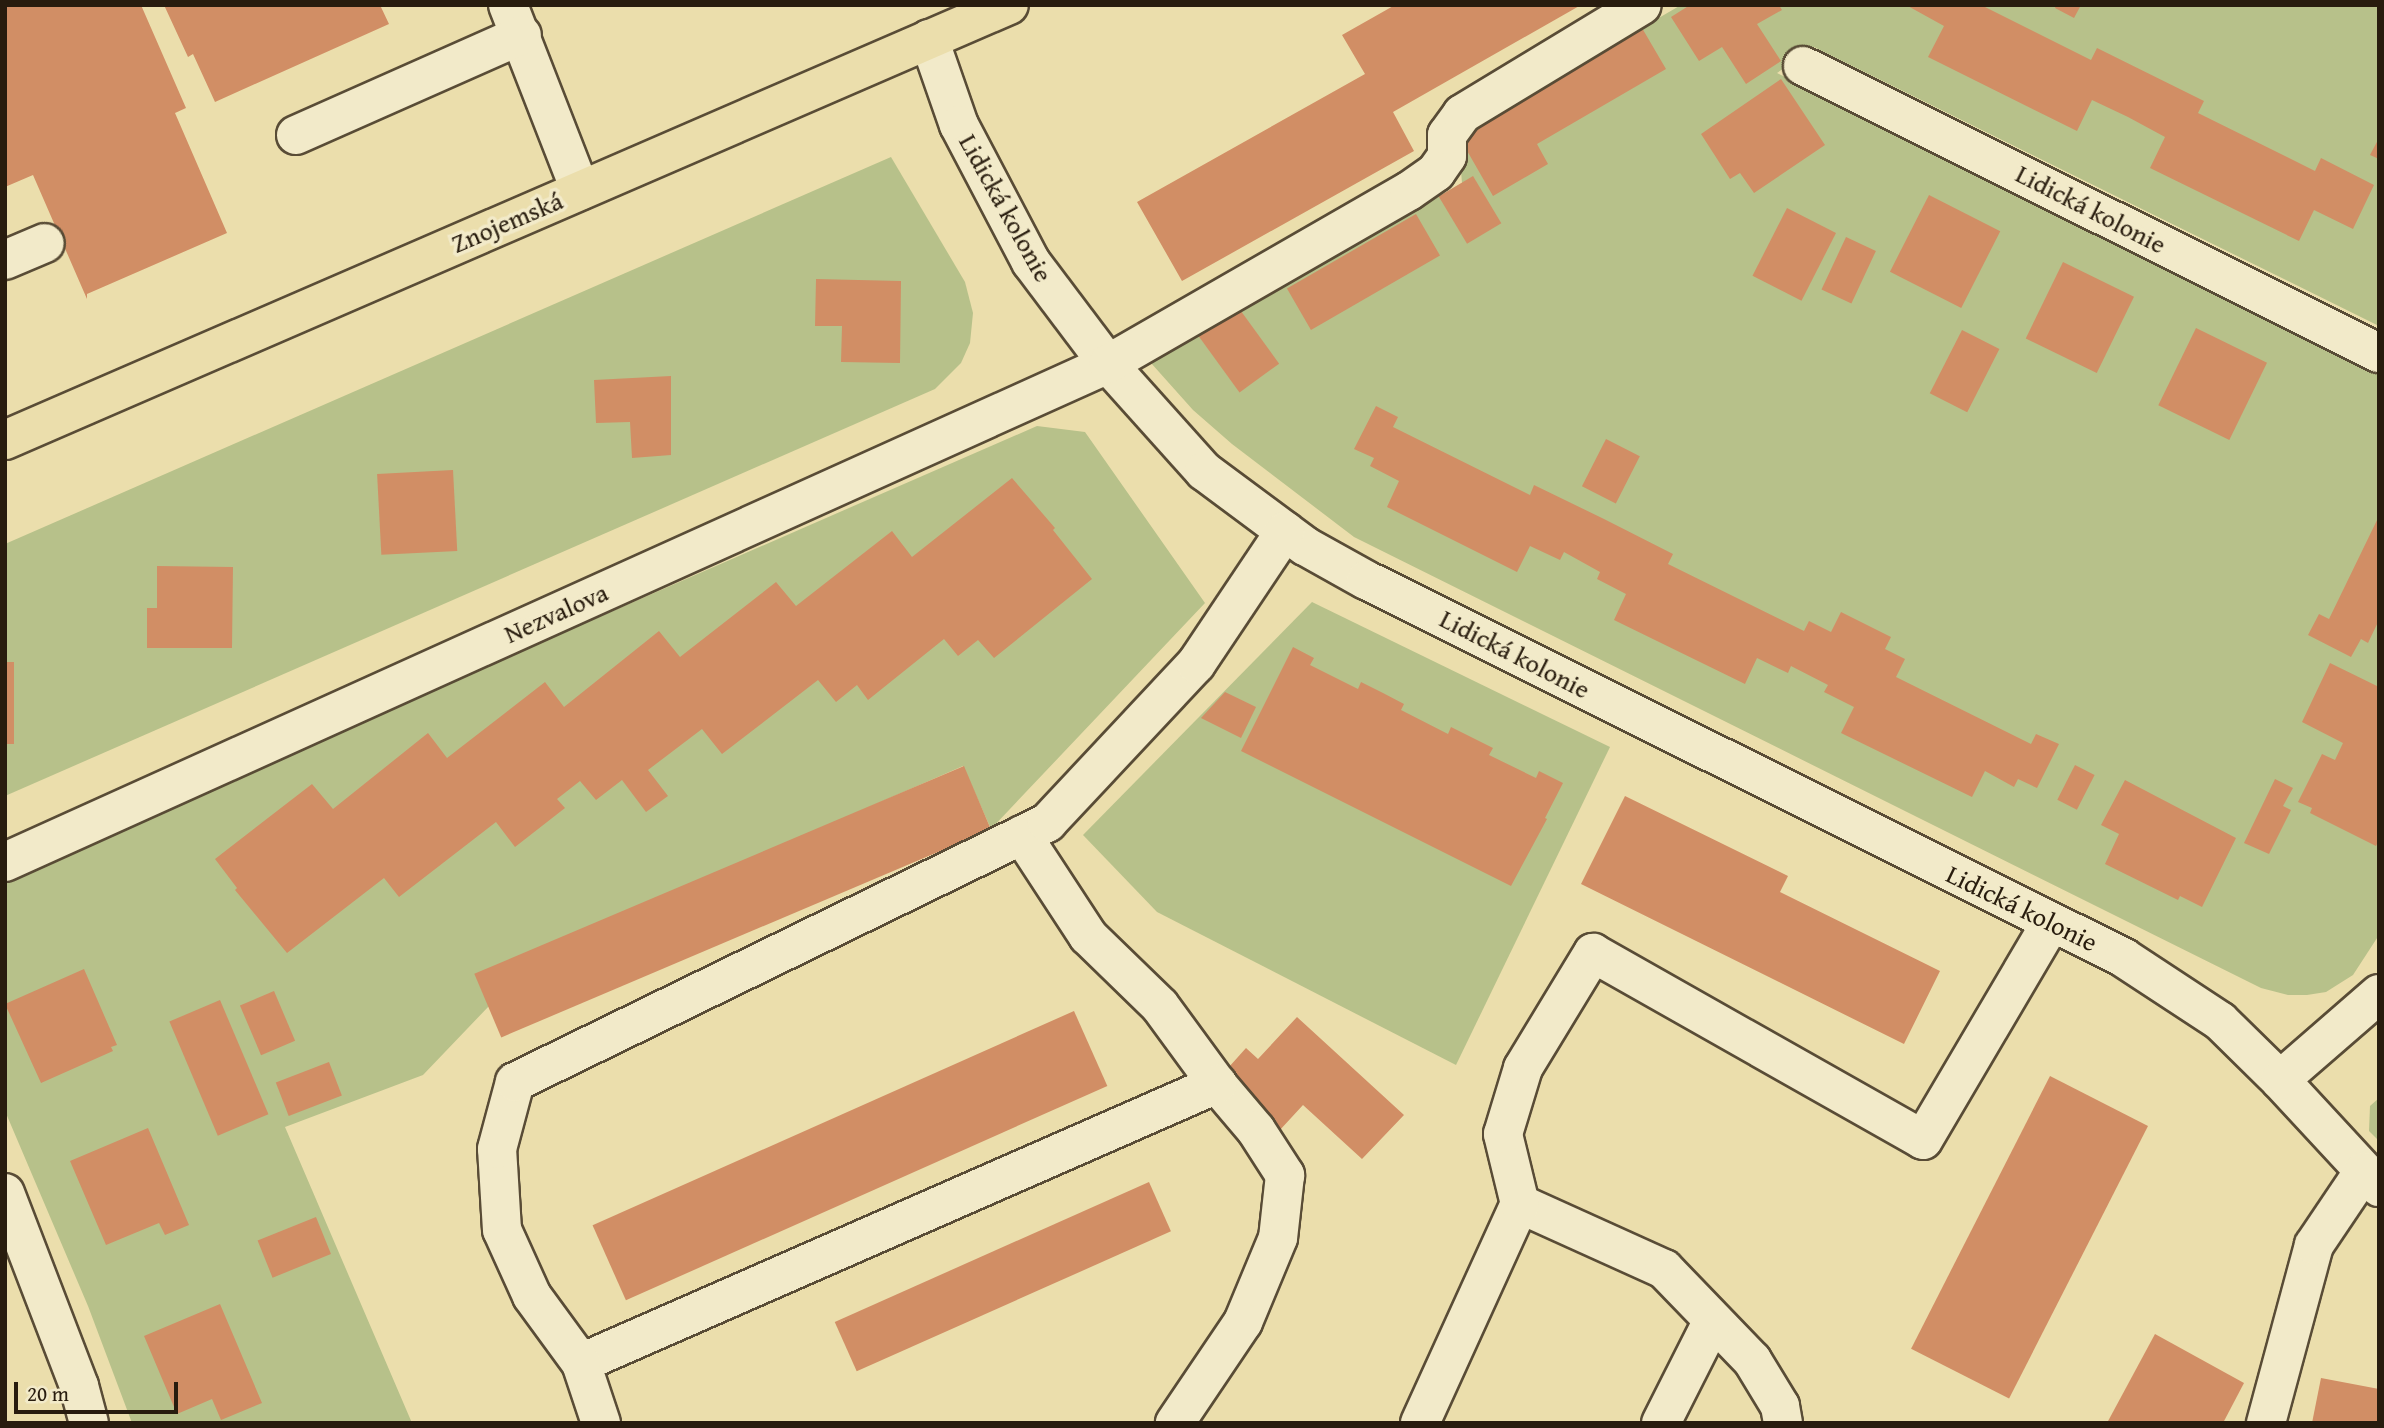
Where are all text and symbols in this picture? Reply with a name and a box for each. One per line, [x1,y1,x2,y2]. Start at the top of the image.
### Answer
street label: Lidická kolonie [953,129,1059,287]
street label: Lidická kolonie [2011,158,2171,260]
street label: Znojemská [447,185,567,259]
street label: Nezvalova [499,576,613,650]
street label: Lidická kolonie [1435,603,1595,705]
street label: Lidická kolonie [1941,858,2103,958]
scale bar [18,1368,182,1412]
text: 20 m [27,1378,69,1409]

